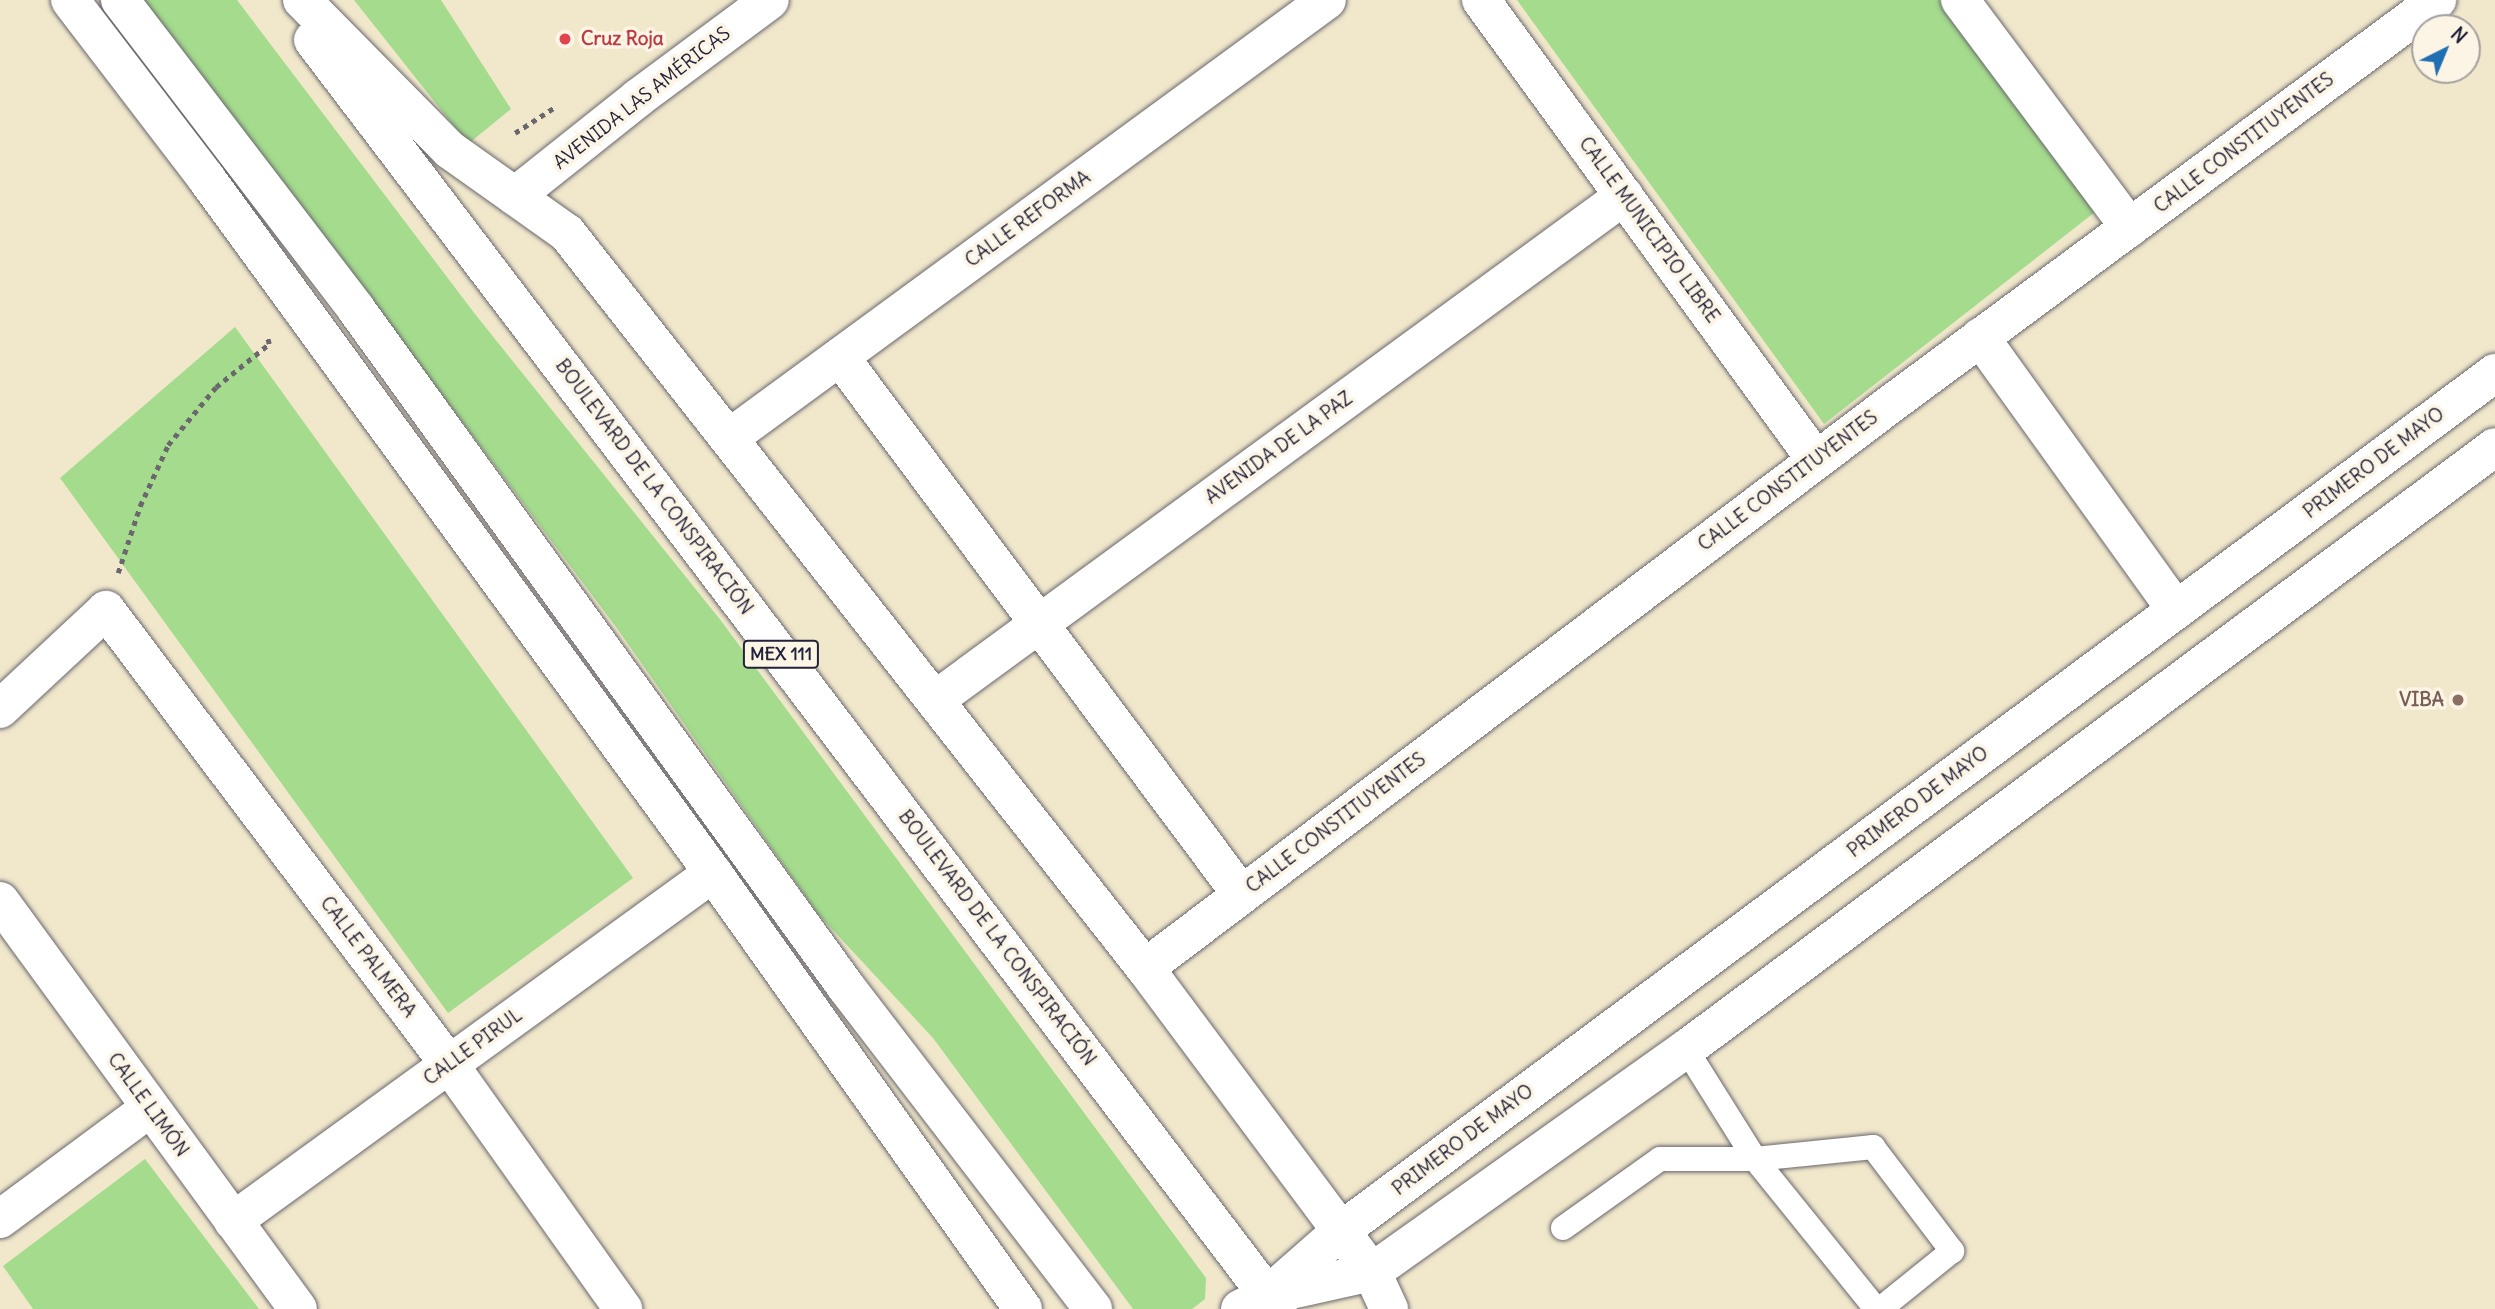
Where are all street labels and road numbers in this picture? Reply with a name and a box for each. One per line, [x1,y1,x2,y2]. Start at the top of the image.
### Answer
street label: AVENIDA LAS AMÉRICAS [549,22,735,174]
street label: CALLE CONSTITUYENTES [2150,68,2338,218]
street label: CALLE MUNICIPIO LIBRE [1574,133,1724,327]
street label: CALLE REFORMA [961,166,1095,272]
street label: BOULEVARD DE LA CONSPIRACIÓN [550,355,758,619]
street label: AVENIDA DE LA PAZ [1201,387,1357,509]
street label: PRIMERO DE MAYO [2299,403,2449,523]
street label: CALLE CONSTITUYENTES [1694,406,1882,556]
road number: MEX 111 [742,640,820,668]
street label: PRIMERO DE MAYO [1843,742,1993,862]
street label: CALLE CONSTITUYENTES [1242,748,1430,898]
street label: BOULEVARD DE LA CONSPIRACIÓN [893,806,1101,1070]
street label: CALLE PALMERA [315,892,421,1022]
street label: CALLE PIRUL [419,1004,527,1090]
street label: CALLE LIMÓN [103,1049,193,1161]
street label: PRIMERO DE MAYO [1388,1080,1538,1200]

